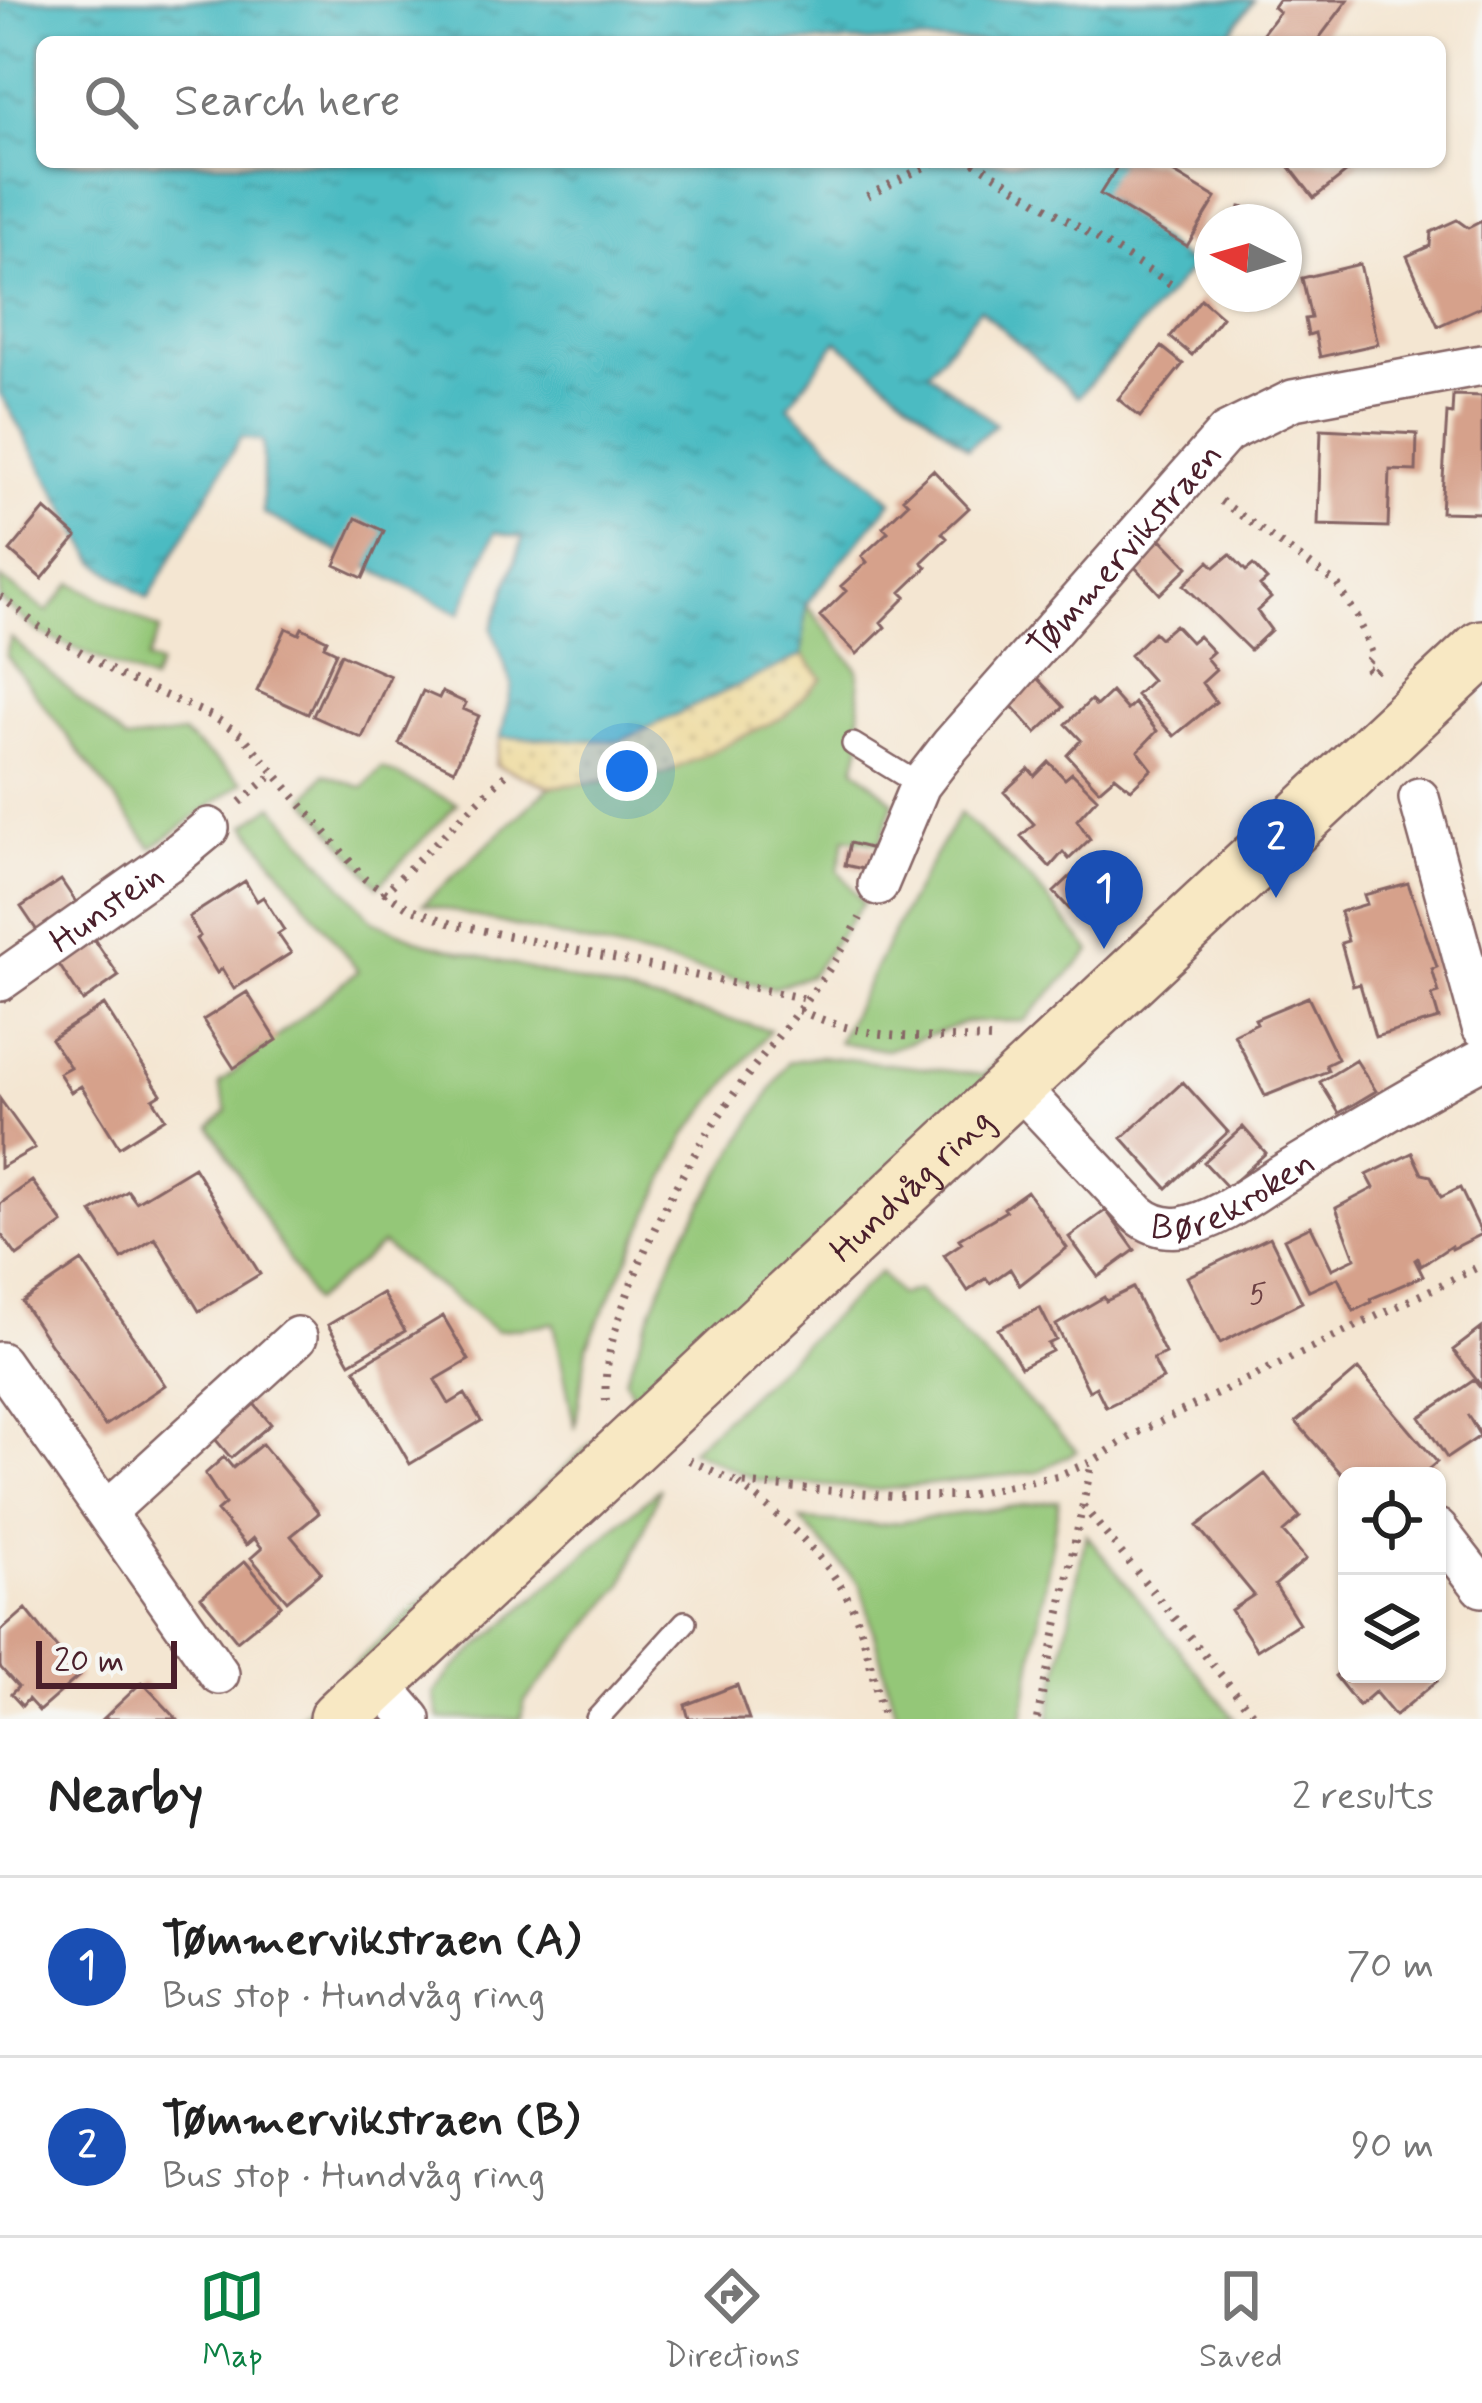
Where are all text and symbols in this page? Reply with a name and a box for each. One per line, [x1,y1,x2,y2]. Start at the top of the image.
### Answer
search box [36,36,1446,168]
icon: search [78,69,144,135]
text: Search here [174,73,401,132]
north arrow [1194,204,1302,312]
street label: Tømmervikstraen [1018,433,1234,670]
your location [597,741,657,801]
pin: 2 [1237,799,1315,898]
pin: 1 [1065,850,1143,949]
street label: Hunstein [41,853,173,966]
street label: Hundvåg ring [821,1099,1004,1275]
street label: Børekroken [1146,1140,1325,1255]
house number: 5 [1249,1275,1267,1314]
map controls [1338,1467,1446,1683]
button: locate [1338,1467,1446,1575]
button: layers [1338,1575,1446,1683]
scale bar [36,1635,177,1688]
text: 20 m [54,1640,124,1684]
text: Nearby [48,1764,203,1830]
text: 2 results [1292,1772,1434,1823]
text: Tømmervikstraen (A) [162,1912,581,1971]
text: 1 [78,1941,96,1992]
text: 70 m [1346,1941,1434,1992]
text: Bus stop · Hundvåg ring [162,1971,545,2022]
text: Tømmervikstraen (B) [162,2092,580,2151]
text: 2 [77,2121,97,2172]
text: 90 m [1351,2121,1434,2172]
text: Bus stop · Hundvåg ring [162,2151,545,2202]
tab: Map [199,2263,265,2379]
tab: Directions [664,2263,800,2379]
tab: Saved [1199,2263,1283,2379]

